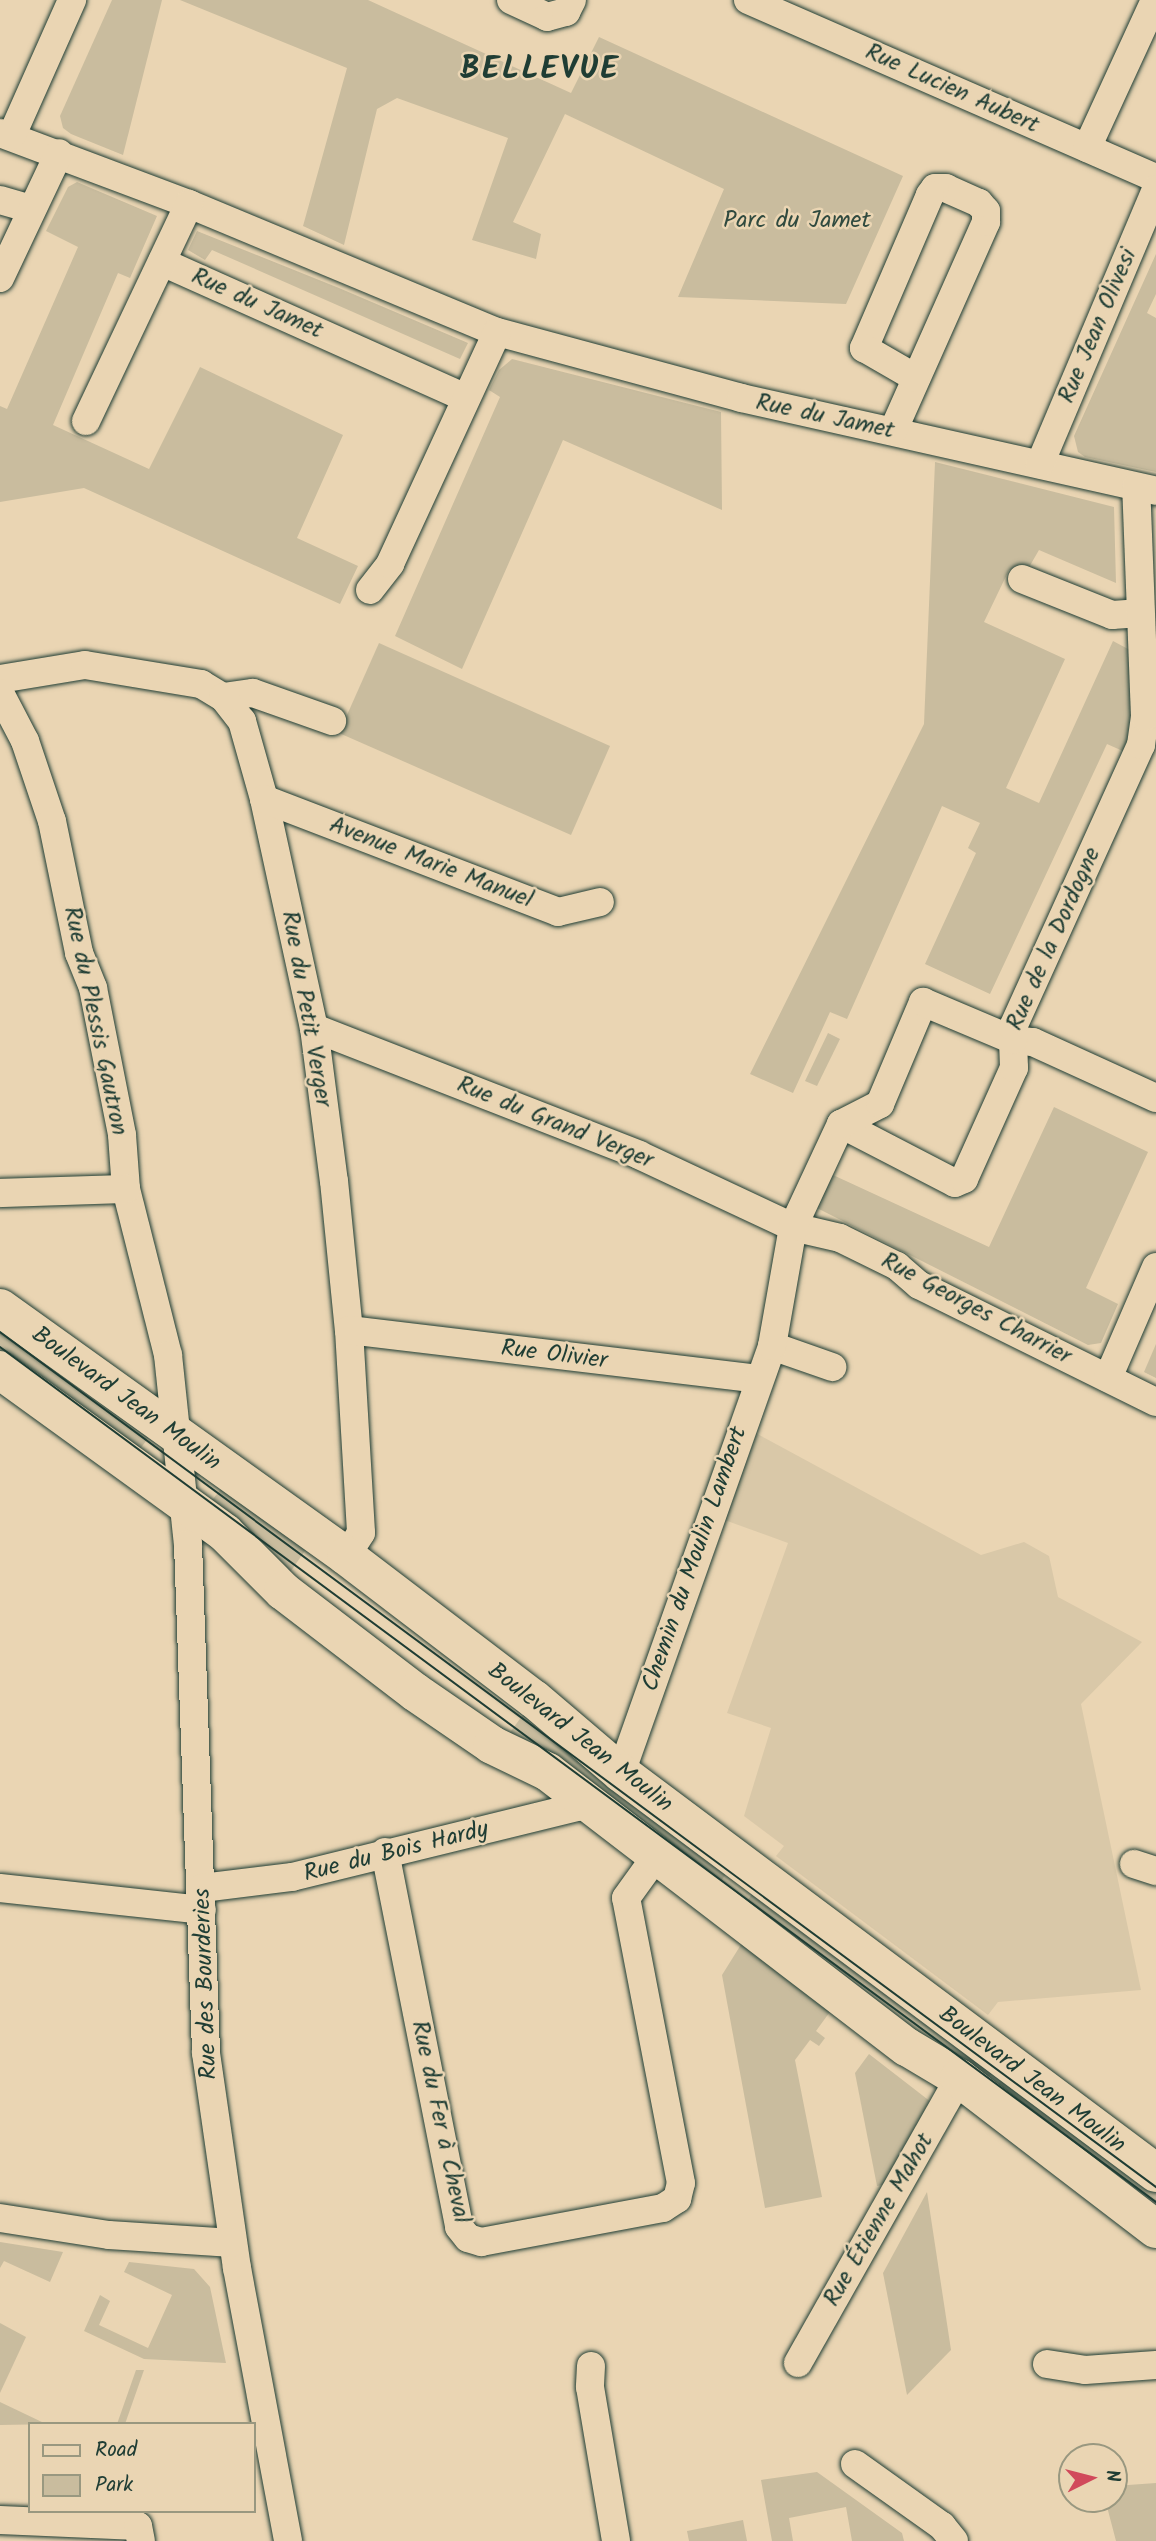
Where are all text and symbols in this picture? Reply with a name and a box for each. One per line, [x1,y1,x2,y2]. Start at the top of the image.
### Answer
street label: Rue Lucien Aubert [861,38,1043,140]
district label: BELLEVUE [461,51,619,89]
park label: Parc du Jamet [723,207,871,235]
street label: Rue Jean Olivesi [1053,244,1143,408]
street label: Rue du Jamet [187,262,327,346]
street label: Rue du Jamet [753,388,897,446]
street label: Avenue Marie Manuel [325,811,537,915]
street label: Rue de la Dordogne [1001,843,1107,1035]
street label: Rue du Plessis Gautron [57,904,133,1138]
street label: Rue du Petit Verger [275,909,337,1109]
street label: Rue du Grand Verger [453,1070,657,1176]
street label: Rue Georges Charrier [876,1247,1076,1371]
street label: Boulevard Jean Moulin [26,1321,226,1477]
street label: Rue Olivier [499,1334,609,1376]
street label: Chemin du Moulin Lambert [636,1423,754,1695]
street label: Boulevard Jean Moulin [482,1657,678,1819]
street label: Rue du Bois Hardy [301,1815,491,1889]
street label: Rue des Bourderies [188,1888,224,2080]
street label: Boulevard Jean Moulin [933,2000,1131,2160]
street label: Rue du Fer à Cheval [404,2018,476,2226]
street label: Rue Étienne Mahot [818,2128,940,2312]
legend [28,2422,256,2513]
text: Road [95,2434,137,2467]
north arrow [1058,2443,1128,2513]
text: N [1096,2468,1127,2484]
text: Park [95,2469,133,2502]

